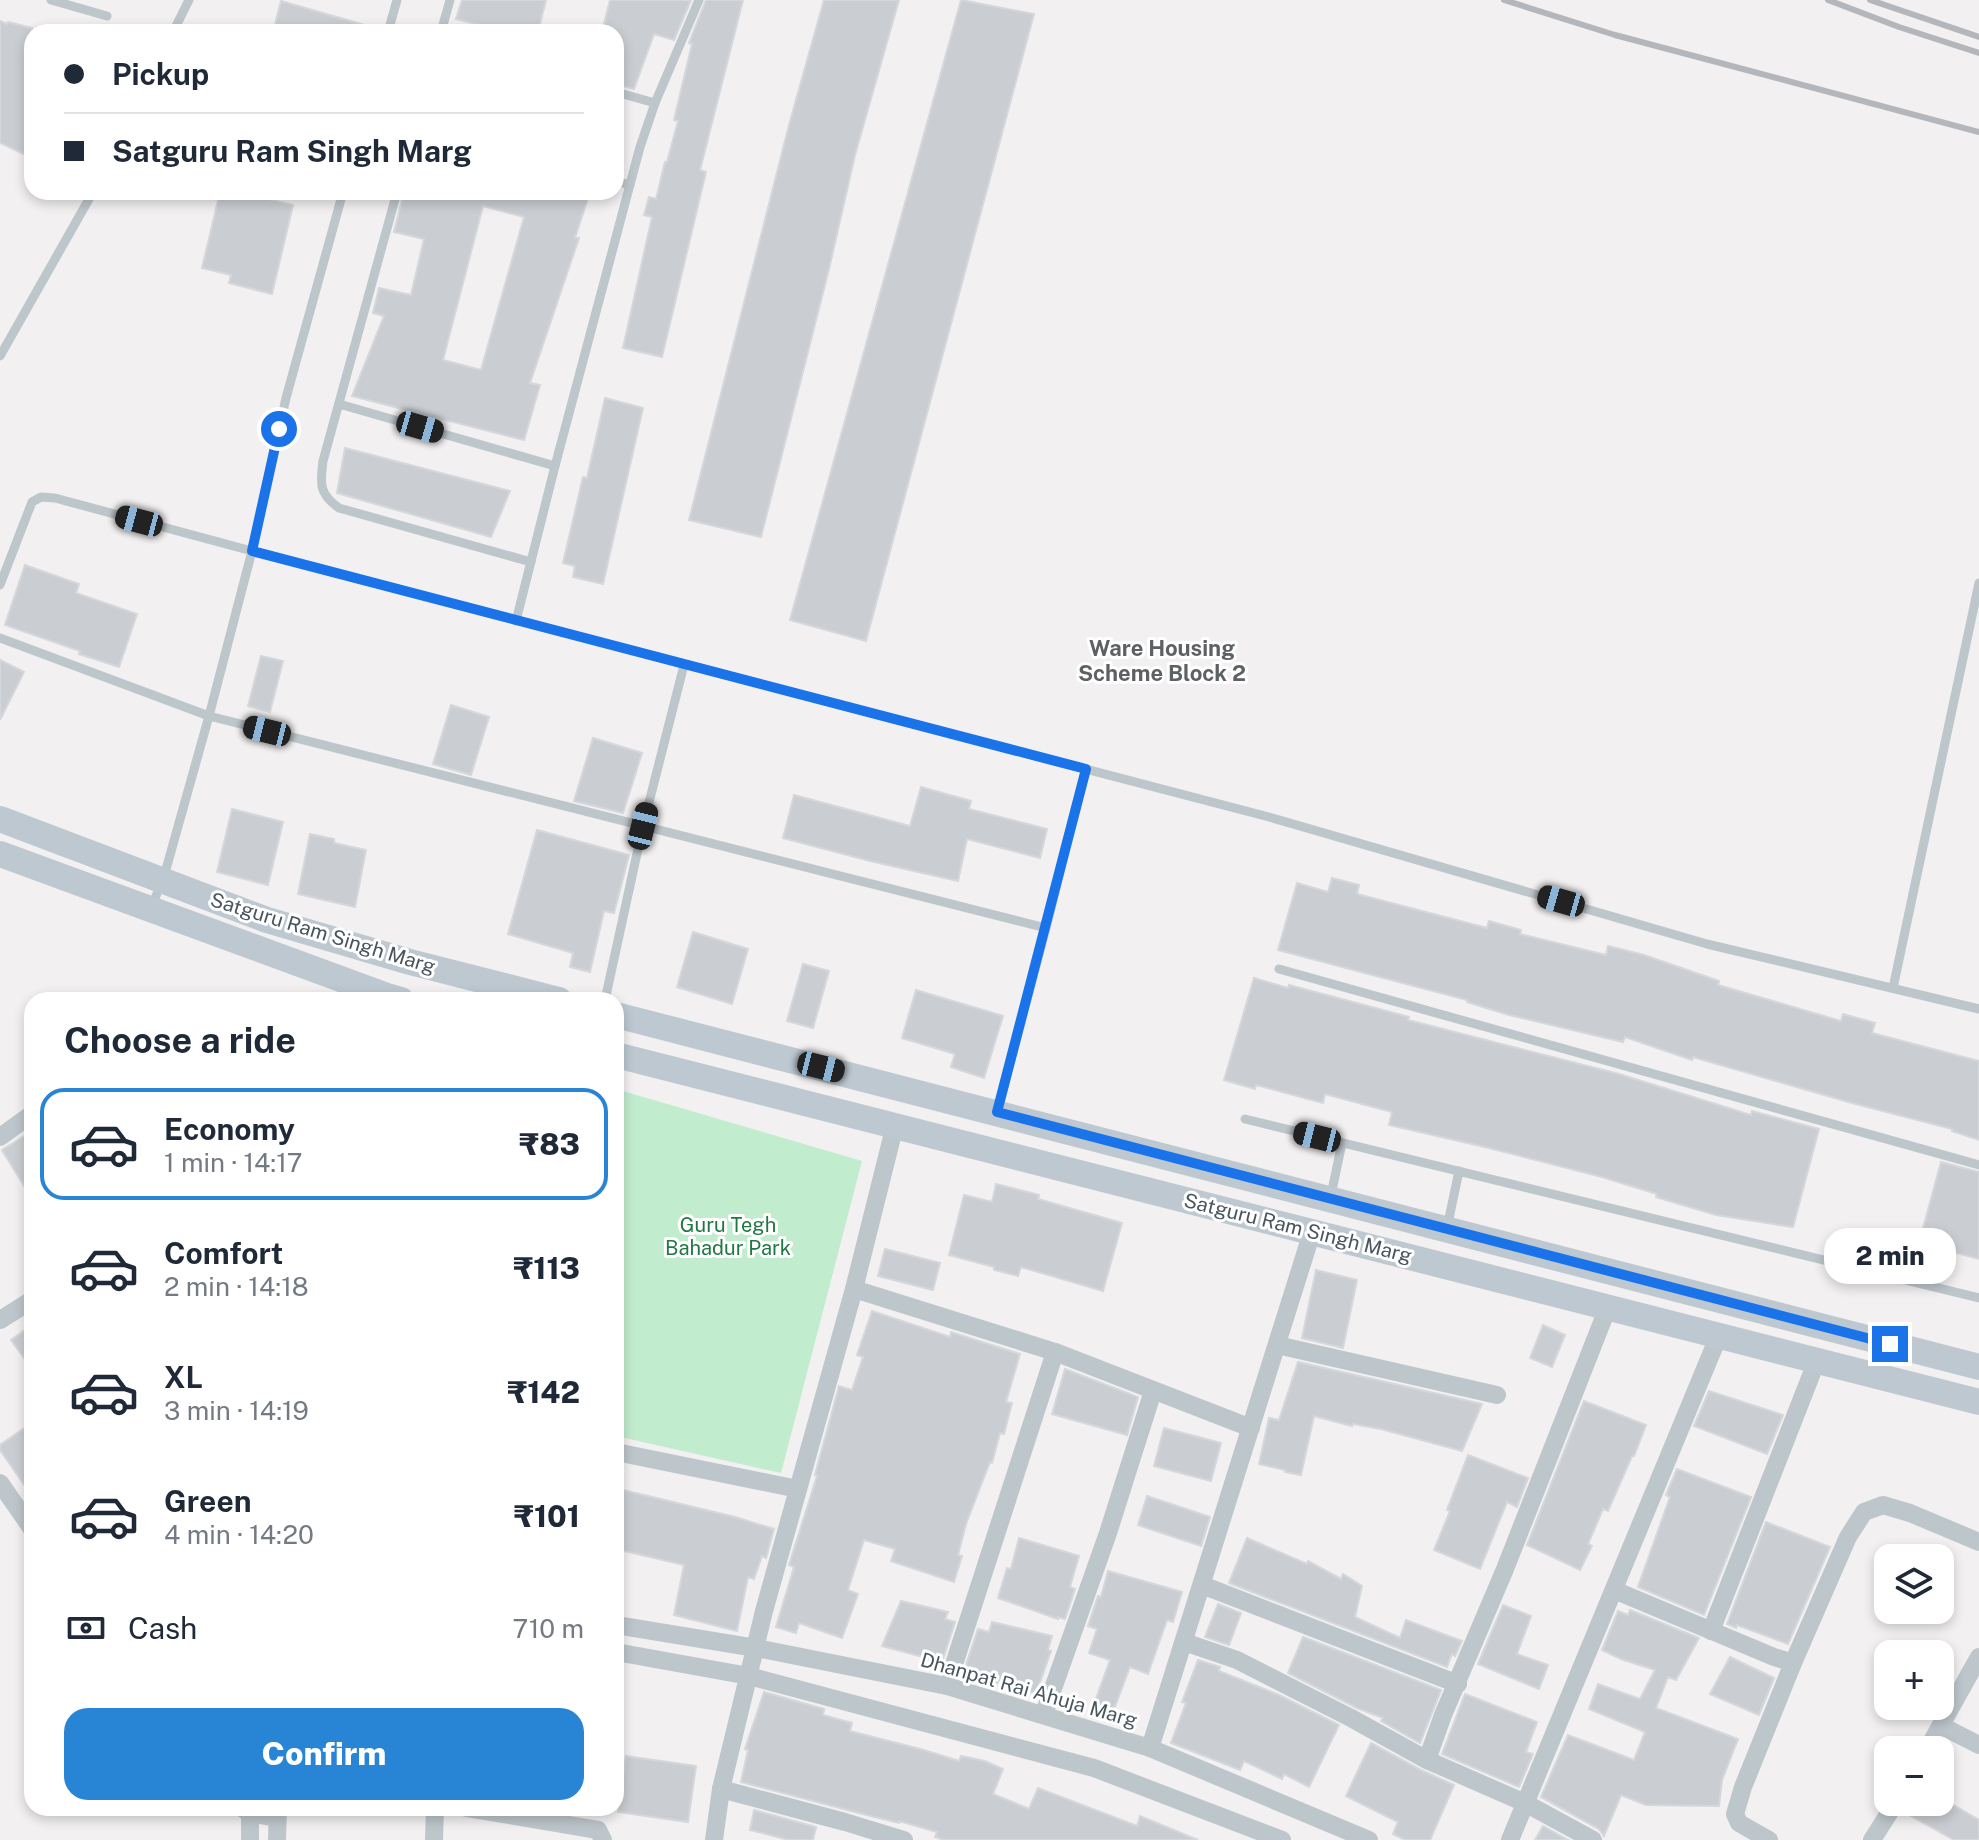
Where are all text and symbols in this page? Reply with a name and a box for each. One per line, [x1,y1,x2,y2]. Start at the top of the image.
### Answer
text: Pickup [112,56,209,92]
text: Satguru Ram Singh Marg [112,133,472,169]
car [394,409,446,445]
route start [261,411,297,447]
car [113,503,165,539]
district label: Ware Housing Scheme Block 2 [1078,635,1246,686]
car [241,714,293,748]
car [626,800,660,852]
car [1535,883,1587,919]
street label: Satguru Ram Singh Marg [207,887,439,979]
text: Choose a ride [64,1019,296,1061]
car [795,1050,847,1084]
icon: car [68,1108,140,1180]
text: Economy [164,1111,295,1147]
car [1291,1120,1343,1154]
text: ₹83 [519,1126,580,1162]
text: 1 min · 14:17 [164,1147,302,1178]
street label: Satguru Ram Singh Marg [1181,1188,1415,1268]
park label: Guru Tegh Bahadur Park [665,1213,791,1260]
callout: 2 min [1824,1228,1956,1284]
icon: car [68,1232,140,1304]
text: Comfort [164,1235,283,1271]
text: 2 min [1855,1240,1925,1271]
text: ₹113 [513,1250,580,1286]
text: 2 min · 14:18 [164,1271,309,1302]
route end [1872,1326,1908,1362]
icon: car [68,1356,140,1428]
text: XL [164,1359,203,1395]
text: ₹142 [507,1374,580,1410]
text: 3 min · 14:19 [164,1395,309,1426]
icon: car [68,1480,140,1552]
text: Green [164,1483,251,1519]
text: ₹101 [514,1498,580,1534]
text: 4 min · 14:20 [164,1519,314,1550]
map controls [1874,1544,1954,1816]
button: layers [1874,1544,1954,1624]
icon: cash [64,1606,108,1650]
text: Cash [128,1610,197,1646]
text: 710 m [513,1613,584,1644]
button: + [1874,1640,1954,1720]
street label: Dhanpat Rai Ahuja Marg [918,1648,1140,1732]
button: Confirm [64,1708,584,1800]
button: − [1874,1736,1954,1816]

